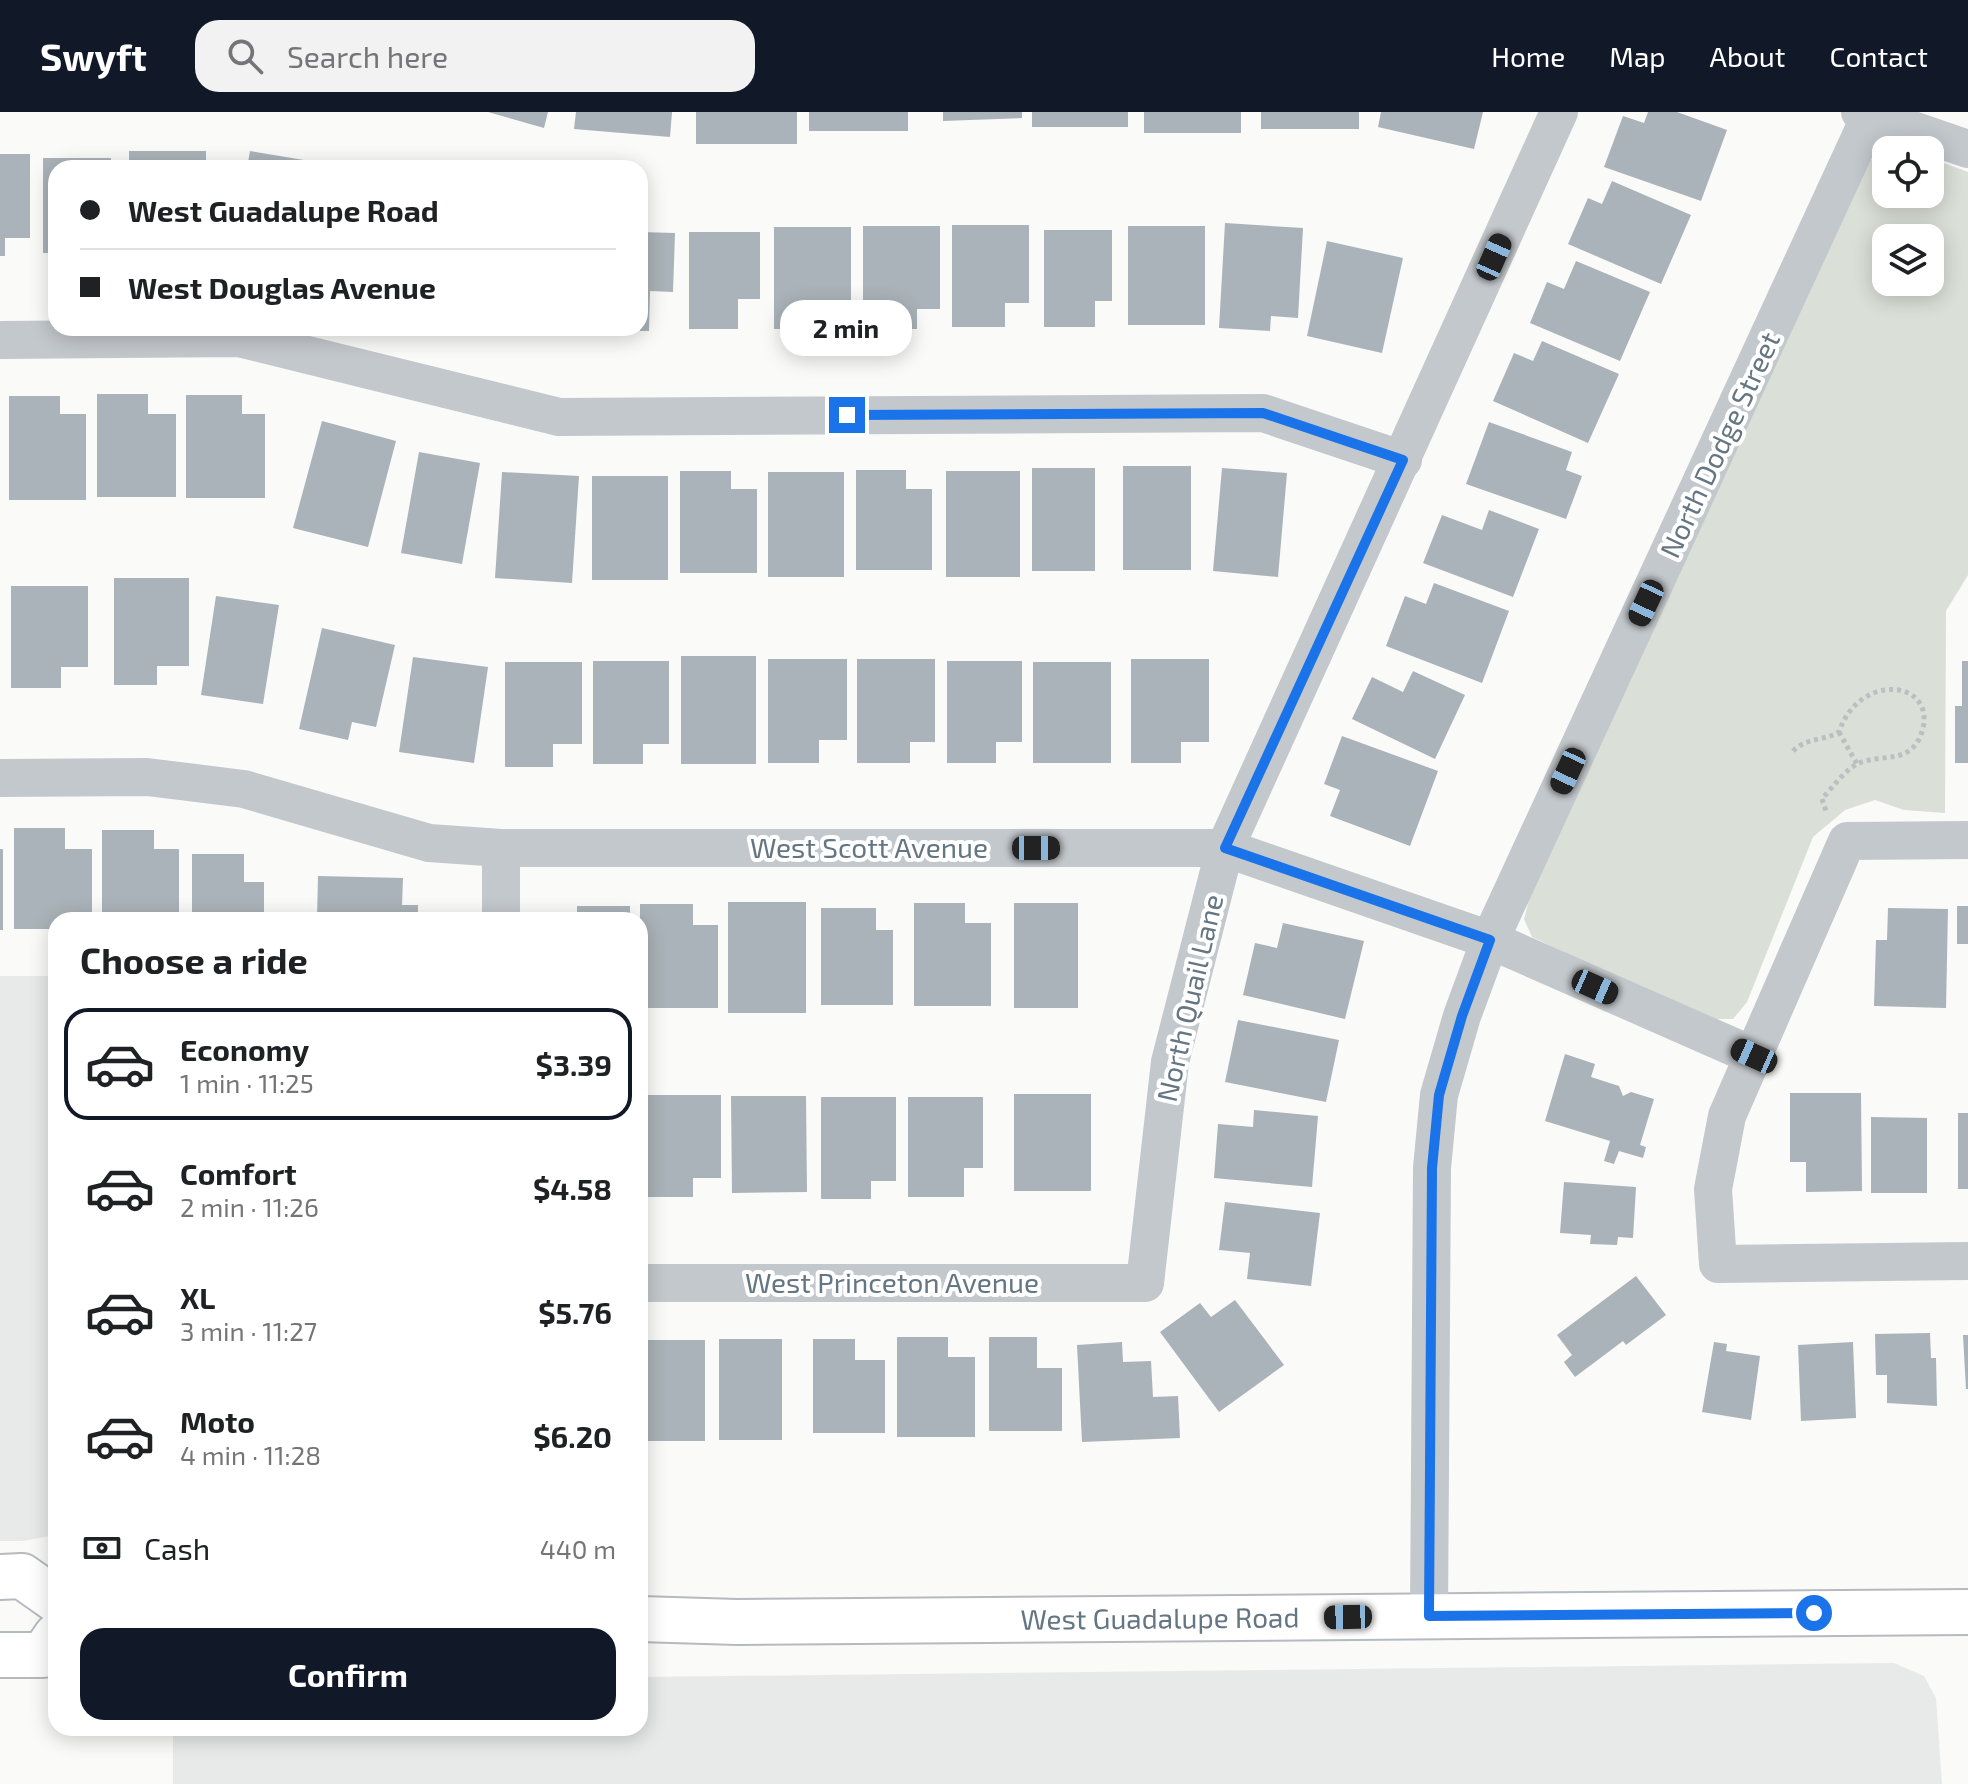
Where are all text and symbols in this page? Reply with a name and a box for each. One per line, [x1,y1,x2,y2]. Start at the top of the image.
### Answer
search box [195,20,755,92]
text: Swyft [40,33,147,79]
icon: search [223,34,267,78]
text: Search here [287,38,448,74]
text: Home [1491,39,1565,73]
text: Map [1609,39,1666,73]
text: About [1710,39,1785,73]
text: Contact [1829,39,1928,73]
map controls [1872,136,1944,296]
button: locate [1872,136,1944,208]
text: West Guadalupe Road [128,192,439,228]
button: layers [1872,224,1944,296]
car [1473,230,1515,284]
text: West Douglas Avenue [128,269,436,305]
callout: 2 min [781,299,913,355]
text: 2 min [813,312,879,343]
street label: North Dodge Street [1652,326,1786,563]
route end [829,397,865,433]
car [1625,576,1667,630]
car [1547,744,1589,798]
street label: West Scott Avenue [750,830,988,864]
car [1012,836,1060,860]
street label: North Quail Lane [1149,891,1229,1105]
text: Choose a ride [80,938,308,981]
car [1568,966,1622,1008]
icon: car [84,1028,156,1100]
text: Economy [180,1031,309,1067]
car [1727,1035,1781,1077]
text: $3.39 [536,1046,612,1082]
text: 1 min · 11:25 [180,1067,314,1098]
icon: car [84,1152,156,1224]
text: Comfort [180,1155,297,1191]
text: $4.58 [533,1170,612,1206]
text: 2 min · 11:26 [180,1191,319,1222]
street label: West Princeton Avenue [745,1265,1039,1299]
icon: car [84,1276,156,1348]
text: XL [180,1279,215,1315]
text: $5.76 [538,1294,612,1330]
text: 3 min · 11:27 [180,1315,317,1346]
icon: car [84,1400,156,1472]
text: Moto [180,1403,255,1439]
text: $6.20 [533,1418,612,1454]
text: 4 min · 11:28 [180,1439,321,1470]
icon: cash [80,1526,124,1570]
text: Cash [144,1530,210,1566]
text: 440 m [540,1533,616,1564]
route start [1796,1595,1832,1631]
street label: West Guadalupe Road [1020,1599,1300,1636]
car [1324,1605,1372,1629]
button: Confirm [80,1628,616,1720]

